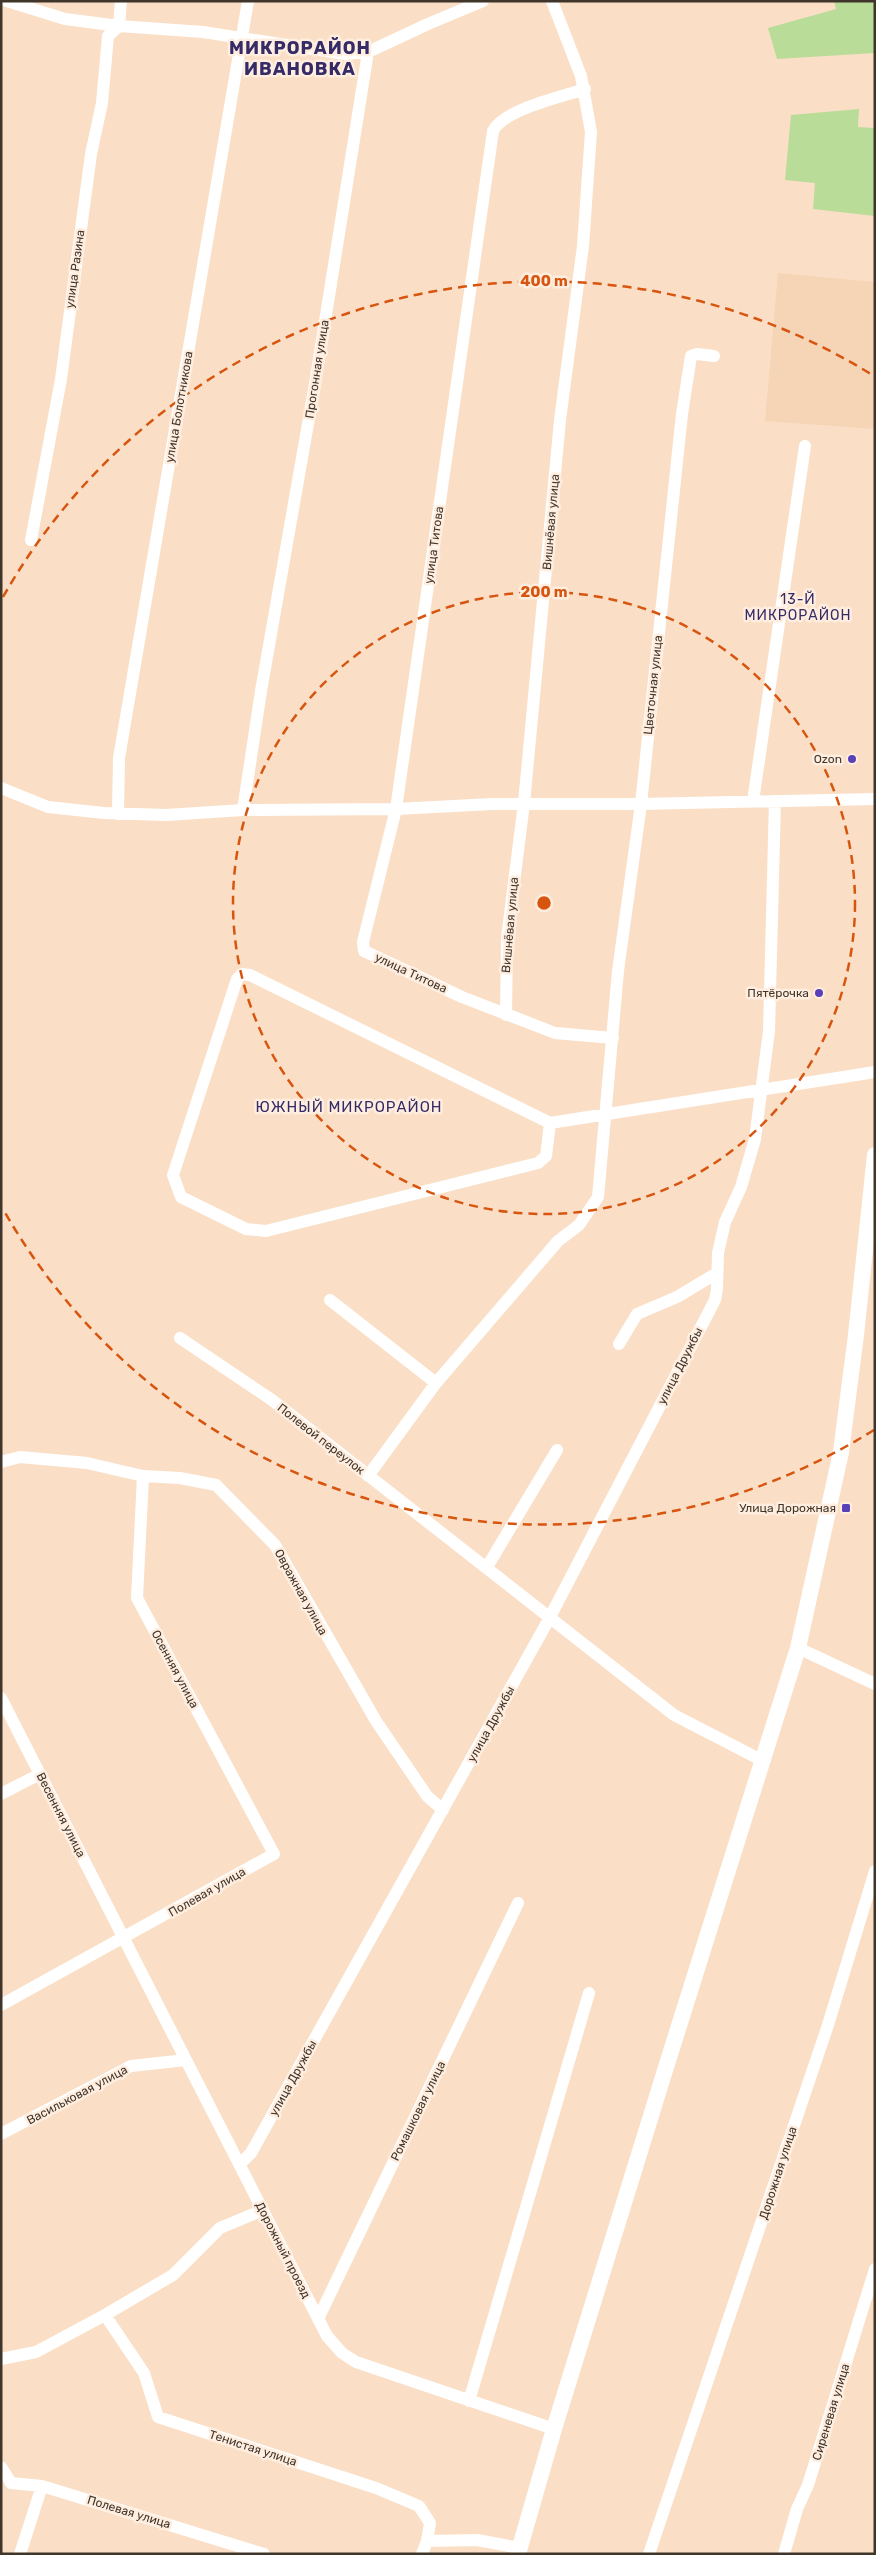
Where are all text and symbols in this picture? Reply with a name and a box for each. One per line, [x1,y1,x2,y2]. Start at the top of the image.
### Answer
district label: МИКРОРАЙОН ИВАНОВКА [229,37,371,80]
street label: улица Разина [63,229,87,309]
text: 400 m [520,272,568,290]
street label: Прогонная улица [302,319,332,419]
street label: улица Болотникова [162,350,196,464]
street label: Вишнёвая улица [540,473,562,571]
street label: улица Титова [422,505,446,585]
text: 200 m [520,583,568,601]
district label: 13-Й МИКРОРАЙОН [744,590,852,624]
street label: Цветочная улица [641,635,665,735]
place label: Ozon [814,752,842,766]
marker: Ozon [846,753,858,765]
street label: Вишнёвая улица [499,876,521,974]
centre of rings [535,894,553,912]
street label: улица Титова [373,950,449,996]
place label: Пятёрочка [747,986,809,1000]
marker: Пятёрочка [813,987,825,999]
district label: ЮЖНЫЙ МИКРОРАЙОН [255,1098,443,1116]
street label: улица Дружбы [655,1325,705,1407]
street label: Полевой переулок [275,1401,368,1478]
place label: Улица Дорожная [739,1501,836,1515]
marker: Улица Дорожная [840,1502,852,1514]
street label: Овражная улица [272,1547,330,1637]
street label: Осенняя улица [148,1627,202,1711]
street label: улица Дружбы [464,1684,518,1764]
street label: Весенняя улица [34,1770,88,1860]
street label: Полевая улица [166,1864,248,1920]
street label: улица Дружбы [266,2038,320,2118]
street label: Ромашковая улица [388,2059,448,2163]
street label: Васильковая улица [24,2063,130,2127]
street label: Дорожная улица [756,2125,800,2221]
street label: Дорожный проезд [253,2199,313,2301]
street label: Сиреневая улица [810,2362,852,2462]
street label: Тенистая улица [207,2427,299,2469]
street label: Полевая улица [86,2493,172,2531]

